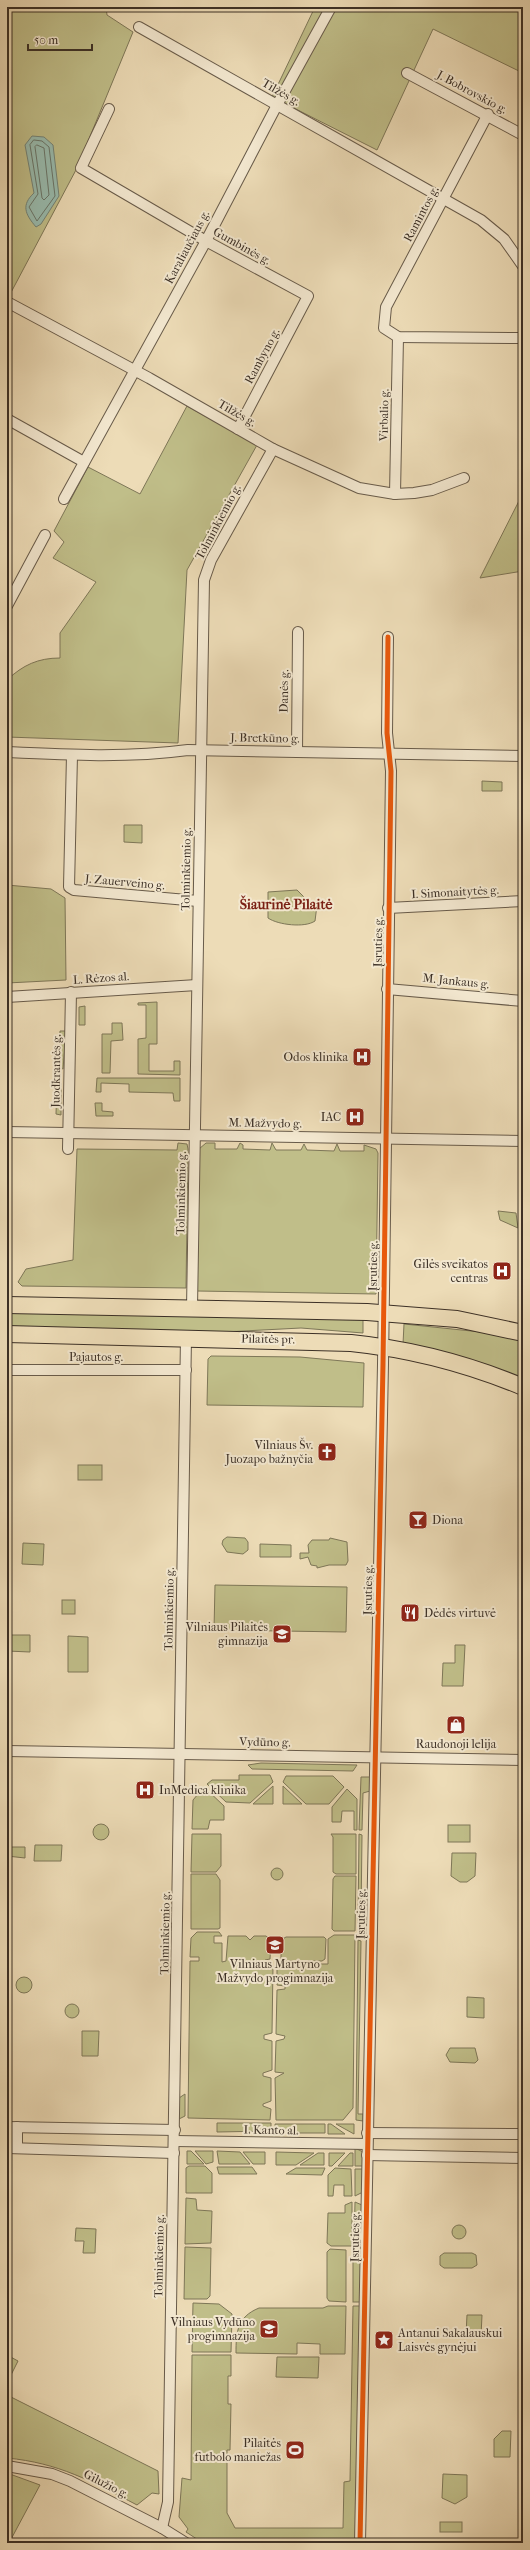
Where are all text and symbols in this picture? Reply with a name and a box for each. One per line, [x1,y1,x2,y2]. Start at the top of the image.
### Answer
scale bar [28,26,92,52]
text: 50 m [34,33,58,47]
street label: J. Bobrovskio g. [434,67,510,116]
street label: Tilžės g. [259,76,303,108]
street label: Ramintos g. [401,184,441,244]
street label: Karaliaučiaus g. [162,208,212,286]
street label: Gumbinės g. [211,224,273,268]
street label: Rambyno g. [242,326,282,386]
street label: Virbalio g. [377,389,391,442]
street label: Tilžės g. [215,397,259,429]
street label: Tolminkiemio g. [192,482,244,562]
street label: Danės g. [277,669,291,713]
street label: J. Bretkūno g. [229,730,300,746]
street label: Tolminkiemio g. [178,827,194,911]
street label: J. Zauerveino g. [84,871,165,892]
street label: I. Simonaitytės g. [411,883,499,901]
district label: Šiaurinė Pilaitė [240,895,332,913]
street label: Įsruties g. [371,917,385,967]
street label: L. Rėzos al. [72,969,130,987]
street label: M. Jankaus g. [422,971,490,991]
street label: Juodkrantės g. [48,1034,64,1109]
hospital icon: Odos klinika [351,1046,373,1068]
place label: Odos klinika [284,1050,348,1064]
hospital icon: IAC [344,1106,366,1128]
place label: IAC [321,1110,341,1124]
street label: M. Mažvydo g. [228,1115,302,1131]
street label: Tolminkiemio g. [173,1151,189,1235]
street label: Įsruties g. [366,1241,380,1291]
place label: Gilės sveikatos centras [414,1257,489,1285]
hospital icon: Gilės sveikatos centras [491,1260,513,1282]
street label: Pilaitės pr. [241,1332,295,1346]
street label: Pajautos g. [69,1350,123,1364]
place label: Vilniaus Šv. Juozapo bažnyčia [225,1437,313,1466]
church icon: Vilniaus Šv. Juozapo bažnyčia [316,1441,338,1463]
bar icon: Diona [407,1509,429,1531]
place label: Diona [432,1513,464,1527]
street label: Įsruties g. [361,1565,375,1615]
street label: Tolminkiemio g. [161,1567,177,1651]
restaurant icon: Dėdės virtuvė [399,1602,421,1624]
place label: Dėdės virtuvė [424,1606,496,1620]
place label: Vilniaus Pilaitės gimnazija [185,1620,269,1648]
school or university icon: Vilniaus Pilaitės gimnazija [271,1623,293,1645]
shop icon: Raudonoji lelija [445,1714,467,1736]
street label: Vydūno g. [238,1735,291,1749]
place label: Raudonoji lelija [416,1737,497,1751]
hospital icon: InMedica klinika [134,1779,156,1801]
place label: InMedica klinika [159,1783,247,1797]
street label: Įsruties g. [354,1889,368,1939]
street label: Tolminkiemio g. [157,1891,173,1975]
school or university icon: Vilniaus Martyno Mažvydo progimnazija [264,1934,286,1956]
place label: Vilniaus Martyno Mažvydo progimnazija [217,1957,334,1985]
street label: I. Kanto al. [243,2123,299,2137]
street label: Įsruties g. [348,2212,362,2262]
street label: Tolminkiemio g. [151,2214,167,2298]
place label: Vilniaus Vydūno progimnazija [170,2315,255,2343]
school or university icon: Vilniaus Vydūno progimnazija [258,2318,280,2340]
place label: Antanui Sakalauskui Laisvės gynėjui [397,2326,503,2354]
place icon: Antanui Sakalauskui Laisvės gynėjui [373,2329,395,2351]
place label: Pilaitės futbolo maniežas [195,2436,282,2464]
sports icon: Pilaitės futbolo maniežas [284,2439,306,2461]
street label: Gilužio g. [81,2467,131,2501]

